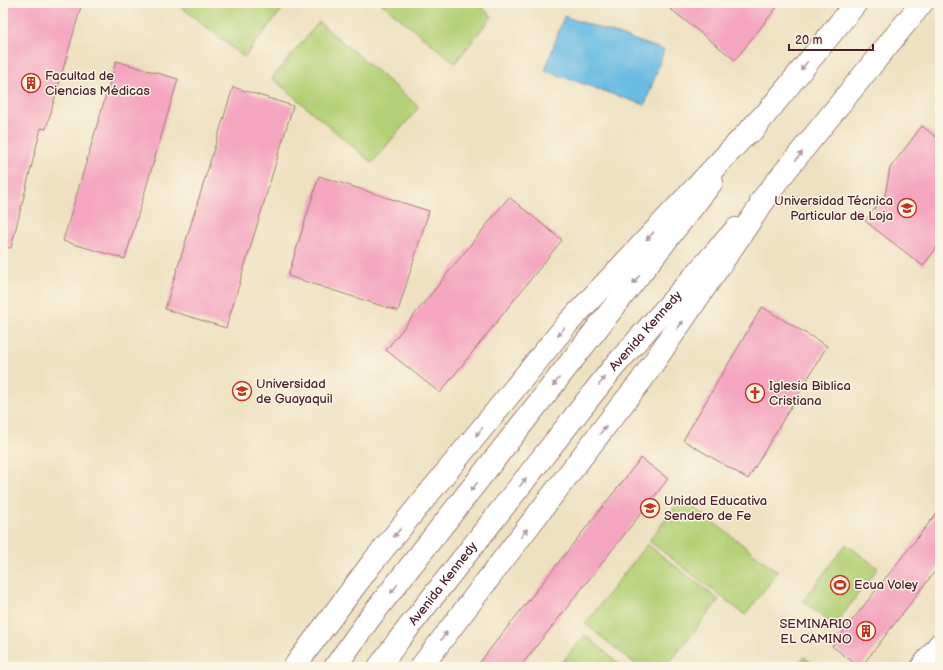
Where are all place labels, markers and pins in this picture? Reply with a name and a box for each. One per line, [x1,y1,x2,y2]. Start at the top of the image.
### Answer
place label: Facultad de Ciencias Médicas [45,68,150,99]
building icon: Facultad de Ciencias Médicas [20,72,42,94]
place label: Universidad Técnica Particular de Loja [774,193,893,224]
school or university icon: Universidad Técnica Particular de Loja [896,197,918,219]
place label: Universidad de Guayaquil [256,376,333,407]
place label: Iglesia Biblica Cristiana [769,378,851,409]
school or university icon: Universidad de Guayaquil [231,380,253,402]
church icon: Iglesia Biblica Cristiana [744,382,766,404]
place label: Unidad Educativa Sendero de Fe [664,493,767,524]
school or university icon: Unidad Educativa Sendero de Fe [639,497,661,519]
sports icon: Ecua Voley [829,574,851,596]
place label: Ecua Voley [854,577,918,593]
place label: SEMINARIO EL CAMINO [779,616,852,647]
building icon: SEMINARIO EL CAMINO [855,620,877,642]

